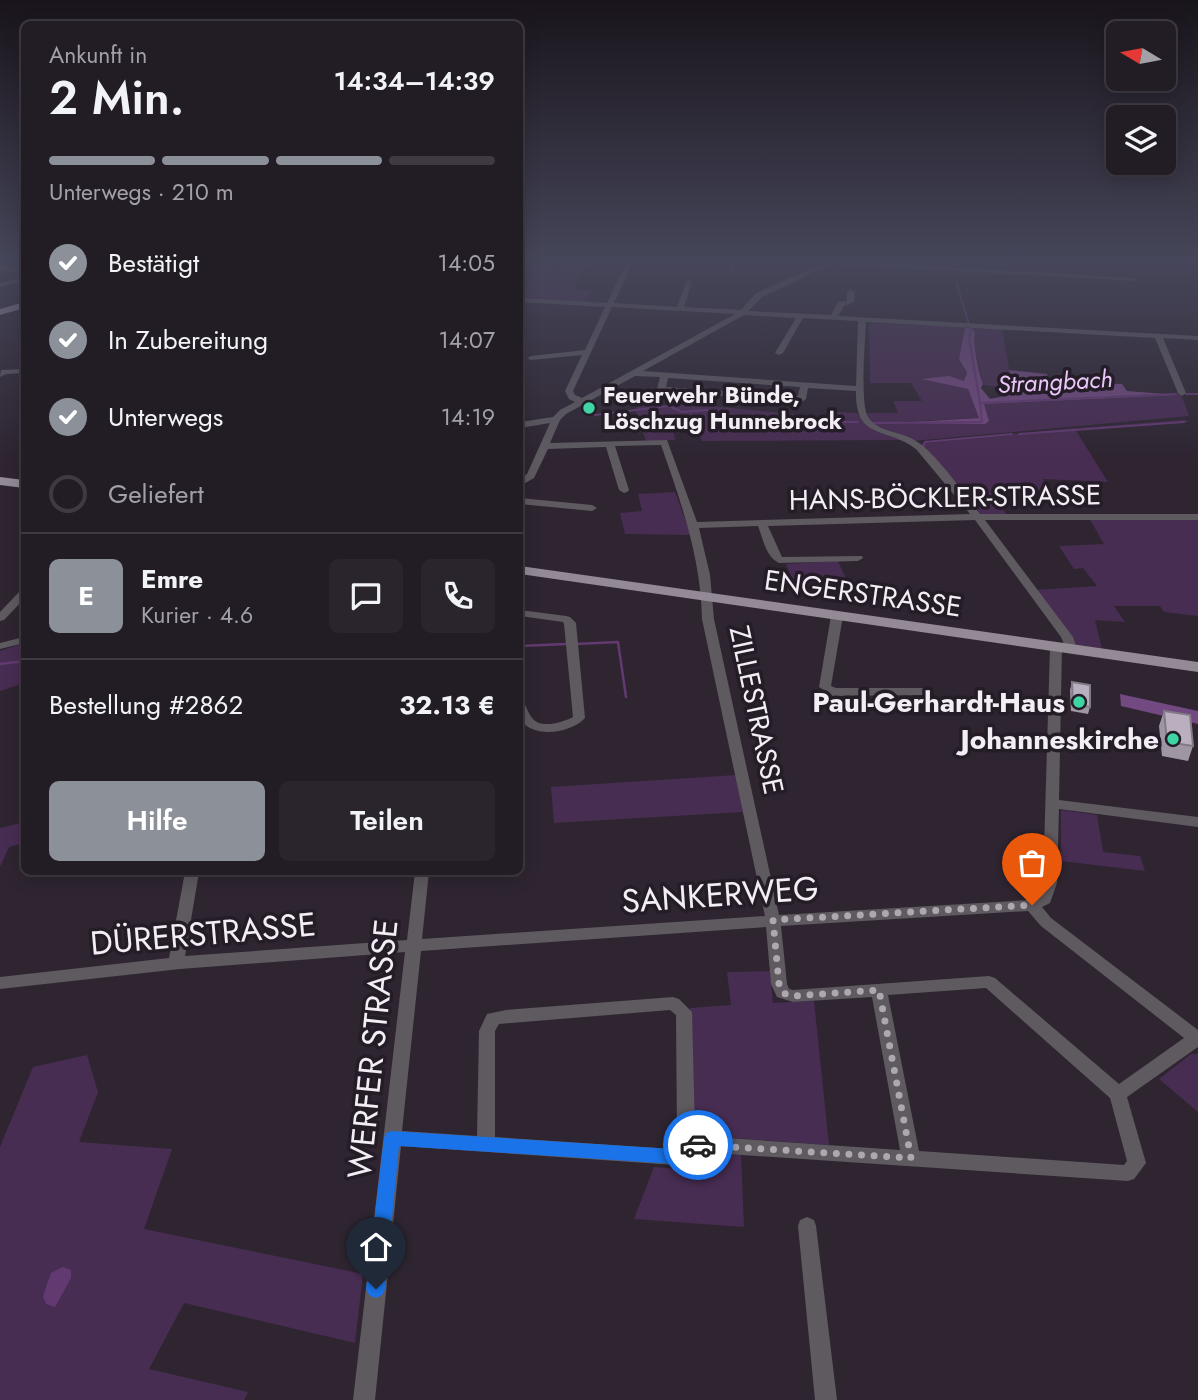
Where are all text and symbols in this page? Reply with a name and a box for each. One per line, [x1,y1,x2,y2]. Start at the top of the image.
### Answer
north arrow [1106,21,1176,91]
map controls [1106,21,1176,175]
text: Ankunft in [49,38,147,72]
text: 14:34–14:39 [334,62,495,100]
text: 2 Min. [49,65,184,131]
button: layers [1106,105,1176,175]
text: Unterwegs · 210 m [49,175,234,209]
icon: check [49,244,87,282]
text: Bestätigt [108,244,199,282]
text: 14:05 [438,246,495,280]
icon: check [49,321,87,359]
text: In Zubereitung [108,321,268,359]
text: 14:07 [438,323,495,357]
water label: Strangbach [997,361,1113,402]
place label: Feuerwehr Bünde, Löschzug Hunnebrock [603,378,843,438]
icon: check [49,398,87,436]
text: Unterwegs [108,398,223,436]
text: 14:19 [441,400,495,434]
marker: Feuerwehr Bünde, Löschzug Hunnebrock [581,400,597,416]
street label: HANS-BÖCKLER-STRASSE [789,474,1102,521]
text: Geliefert [108,475,204,513]
button: chat [329,559,403,633]
button: phone [421,559,495,633]
street label: ENGERSTRASSE [762,559,964,628]
text: Emre [141,560,203,598]
text: E [78,577,94,615]
text: Kurier · 4.6 [141,598,253,632]
street label: ZILLESTRASSE [719,622,794,798]
place label: Paul-Gerhardt-Haus [812,682,1065,723]
text: Bestellung #2862 [49,686,243,724]
text: 32.13 € [399,686,495,724]
marker: Paul-Gerhardt-Haus [1071,694,1087,710]
place label: Johanneskirche [955,719,1159,760]
marker: Johanneskirche [1165,731,1181,747]
button: Hilfe [49,781,265,861]
button: Teilen [279,781,495,861]
pin [1002,833,1062,905]
icon: bag [1013,844,1051,882]
street label: SANKERWEG [620,864,820,925]
street label: DÜRERSTRASSE [88,900,318,967]
street label: WERFER STRASSE [336,917,409,1181]
courier [663,1110,733,1180]
icon: car [679,1126,717,1164]
pin [346,1217,406,1289]
icon: home [357,1228,395,1266]

